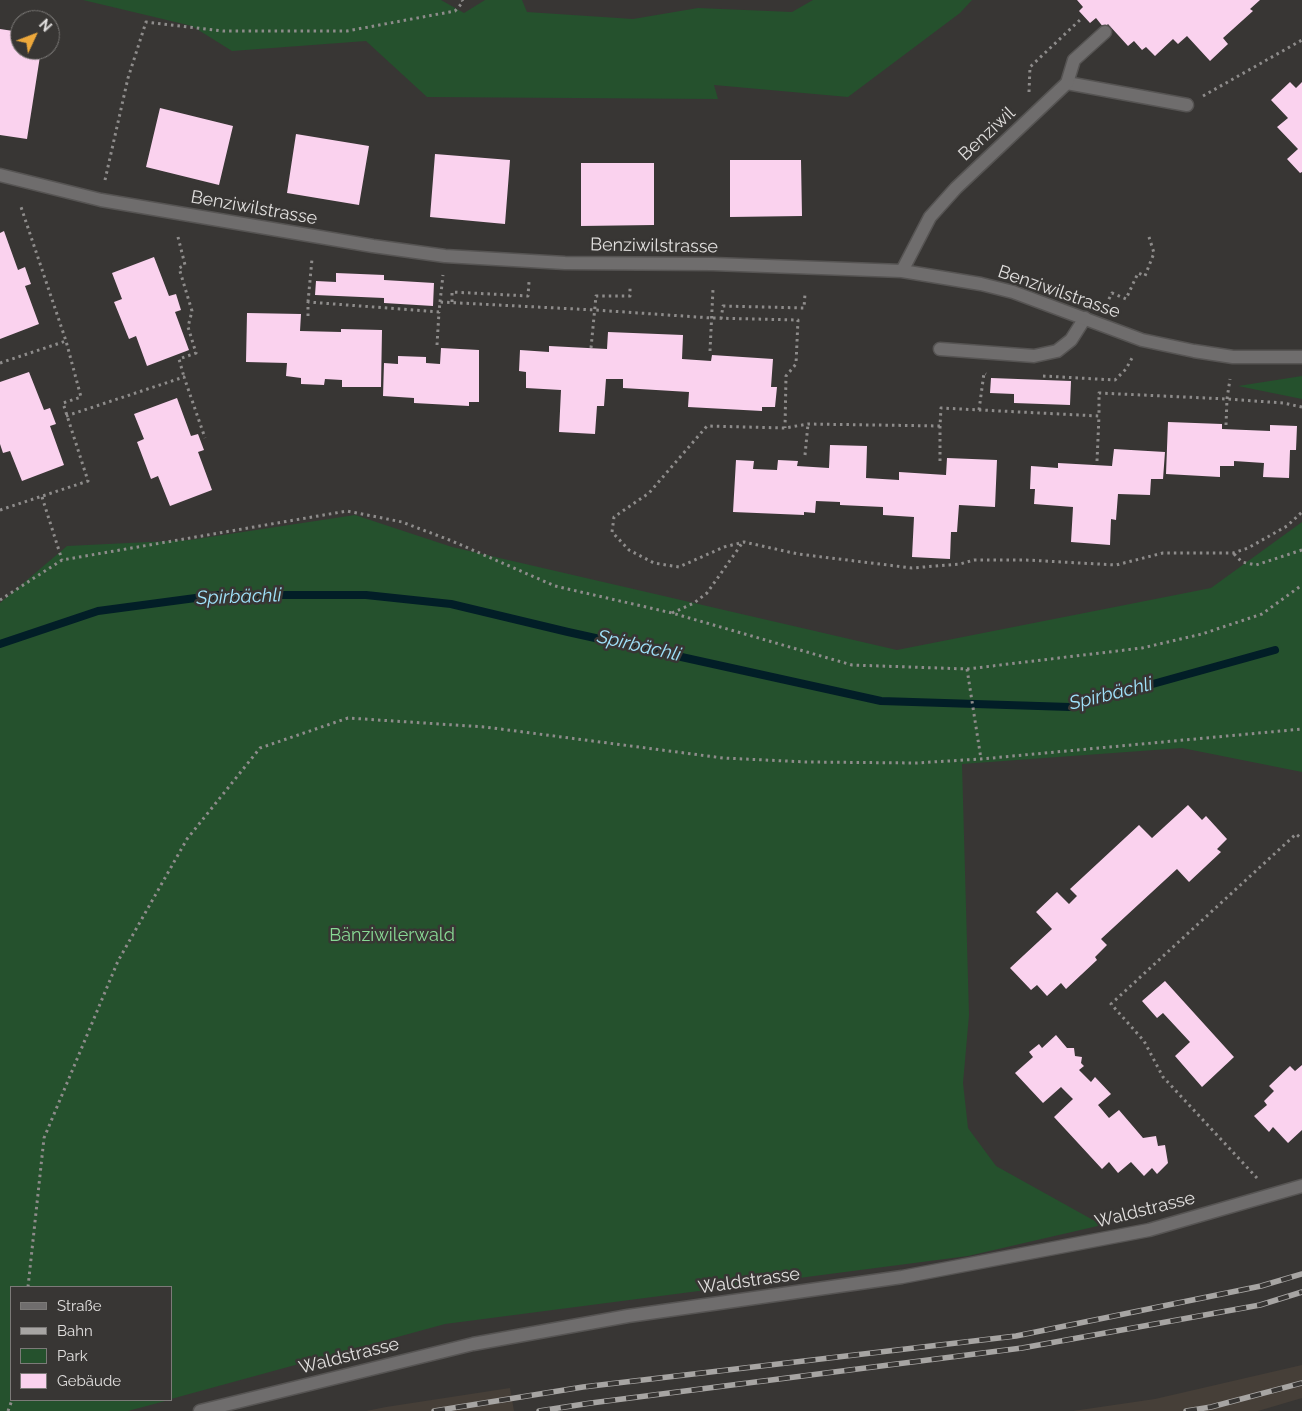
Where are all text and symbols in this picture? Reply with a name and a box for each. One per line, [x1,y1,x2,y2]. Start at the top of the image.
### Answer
north arrow [10,10,60,60]
text: N [36,16,55,35]
street label: Benziwil [954,102,1020,166]
street label: Benziwilstrasse [189,186,319,230]
street label: Benziwilstrasse [590,234,718,258]
street label: Benziwilstrasse [995,261,1123,323]
water label: Spirbächli [196,584,282,610]
water label: Spirbächli [595,625,683,667]
water label: Spirbächli [1067,673,1155,715]
park label: Bänziwilerwald [329,925,455,947]
street label: Waldstrasse [1093,1187,1197,1233]
street label: Waldstrasse [697,1263,801,1299]
legend [10,1286,172,1401]
text: Straße [57,1297,101,1315]
text: Bahn [57,1322,93,1340]
street label: Waldstrasse [297,1333,401,1379]
text: Park [57,1347,88,1365]
text: Gebäude [57,1372,121,1390]

